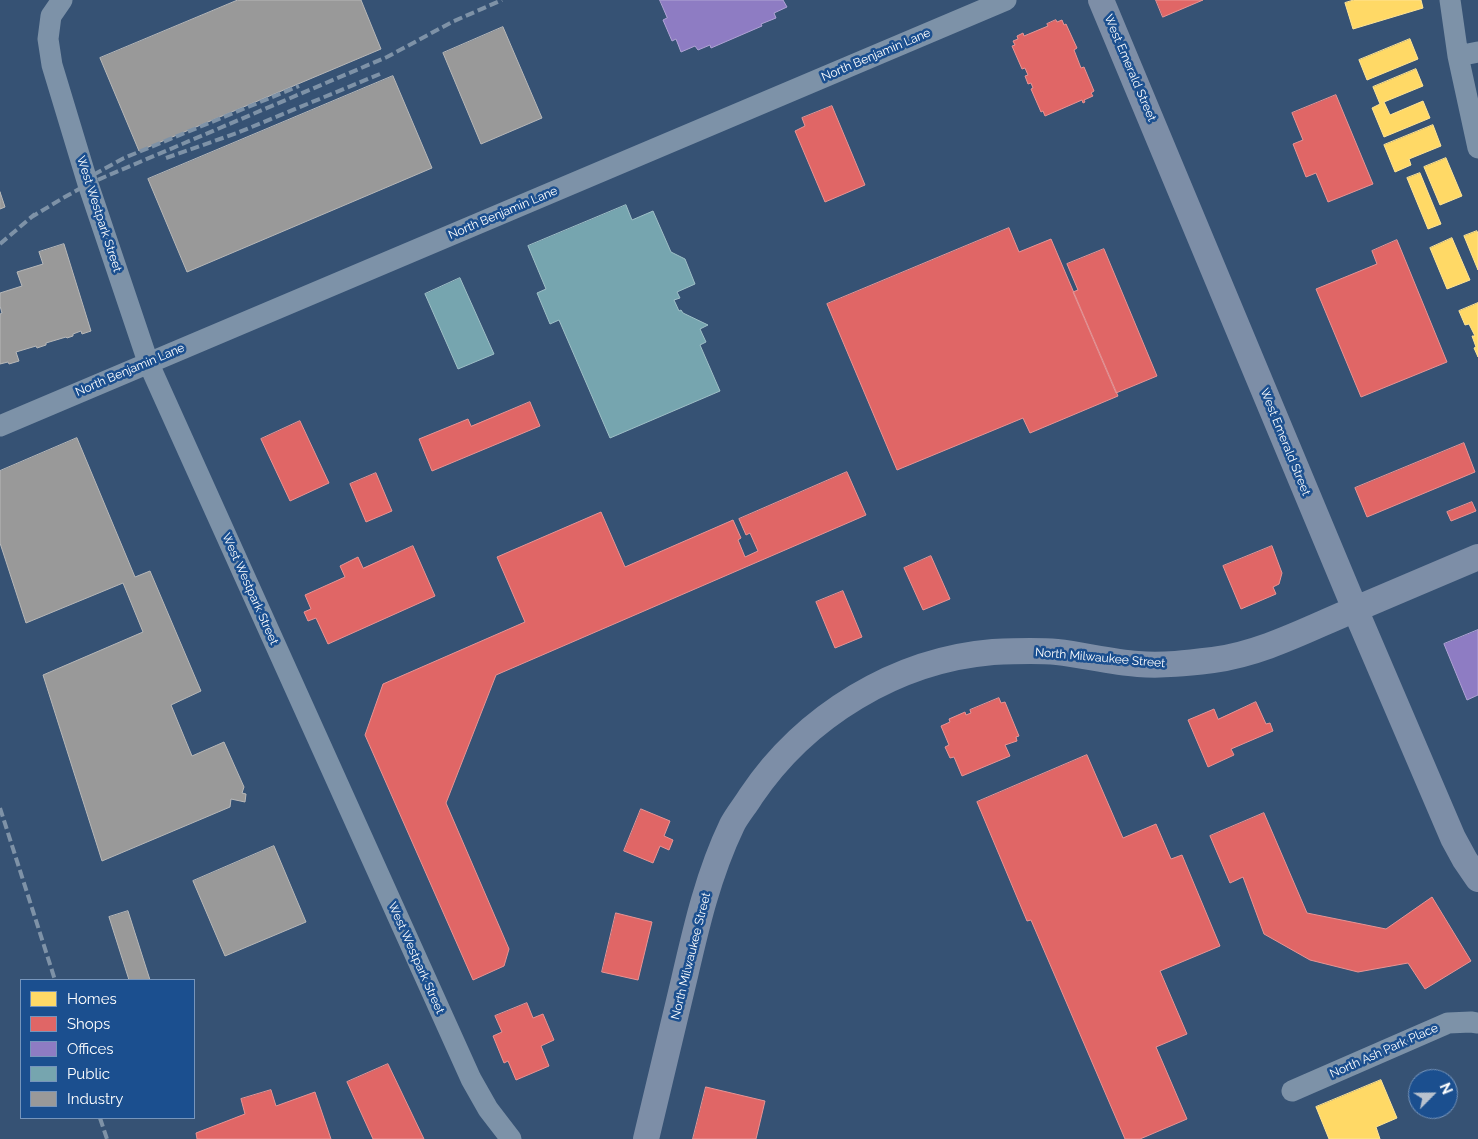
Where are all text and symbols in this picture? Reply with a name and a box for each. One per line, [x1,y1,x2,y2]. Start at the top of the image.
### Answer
street label: West Emerald Street [1101,12,1159,124]
street label: North Benjamin Lane [819,25,933,85]
street label: West Westpark Street [73,154,125,274]
street label: North Benjamin Lane [446,183,560,243]
street label: North Benjamin Lane [73,340,187,400]
street label: West Emerald Street [1257,386,1313,498]
street label: West Westpark Street [219,531,281,647]
street label: North Milwaukee Street [1034,645,1166,671]
street label: North Milwaukee Street [668,891,714,1021]
street label: West Westpark Street [385,900,447,1016]
legend [20,979,195,1119]
text: Homes [67,990,117,1008]
text: Shops [67,1015,110,1033]
street label: North Ash Park Place [1328,1021,1440,1081]
text: Offices [67,1040,114,1058]
text: Public [67,1065,110,1083]
north arrow [1408,1069,1458,1119]
text: N [1436,1080,1455,1097]
text: Industry [67,1090,123,1108]

